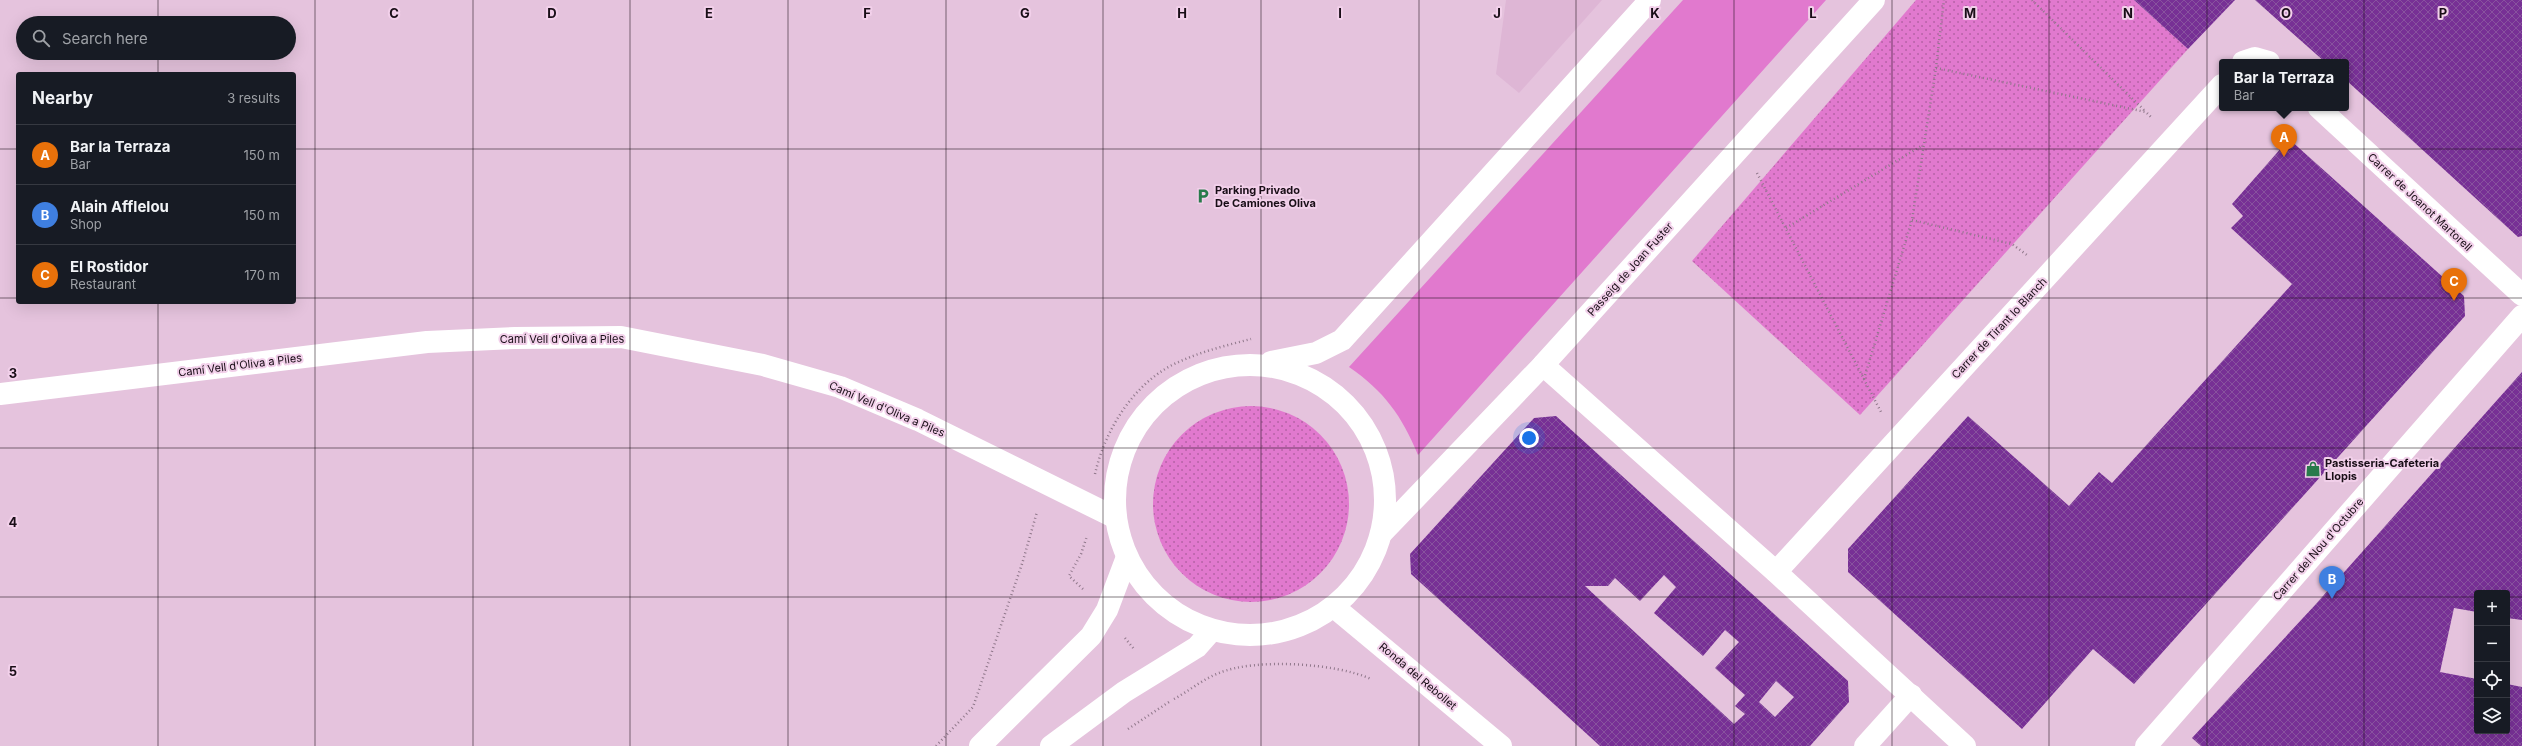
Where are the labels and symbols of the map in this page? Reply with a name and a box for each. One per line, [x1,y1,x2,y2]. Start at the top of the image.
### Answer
text: C [389,5,399,21]
text: D [547,5,557,21]
text: E [705,5,713,21]
text: F [863,5,871,21]
text: G [1020,5,1030,21]
text: H [1177,5,1187,21]
text: I [1338,5,1342,21]
text: J [1493,5,1501,21]
text: K [1650,5,1660,21]
text: L [1809,5,1817,21]
text: M [1964,5,1976,21]
text: N [2123,5,2133,21]
text: O [2281,5,2291,21]
text: P [2439,5,2447,21]
pin: A [2271,124,2297,157]
street label: Carrer de Joanot Martorell [2365,150,2475,254]
place label: Parking Privado De Camiones Oliva [1215,183,1316,210]
parking icon: Parking Privado De Camiones Oliva [1194,187,1212,205]
street label: Passeig de Joan Fuster [1584,219,1676,319]
pin: C [2441,268,2467,301]
street label: Carrer de Tirant lo Blanch [1948,274,2050,382]
street label: Camí Vell d'Oliva a Piles [500,332,624,346]
street label: Camí Vell d'Oliva a Piles [177,350,303,380]
text: 3 [9,365,17,381]
street label: Camí Vell d'Oliva a Piles [827,378,947,440]
your location [1519,428,1539,448]
place label: Pastisseria-Cafeteria Llopis [2325,456,2439,483]
shop icon: Pastisseria-Cafeteria Llopis [2304,460,2322,478]
street label: Carrer del Nou d'Octubre [2270,495,2366,603]
text: 4 [9,514,18,530]
pin: B [2319,566,2345,599]
street label: Ronda del Rebollet [1376,639,1460,713]
text: 5 [9,663,17,679]

